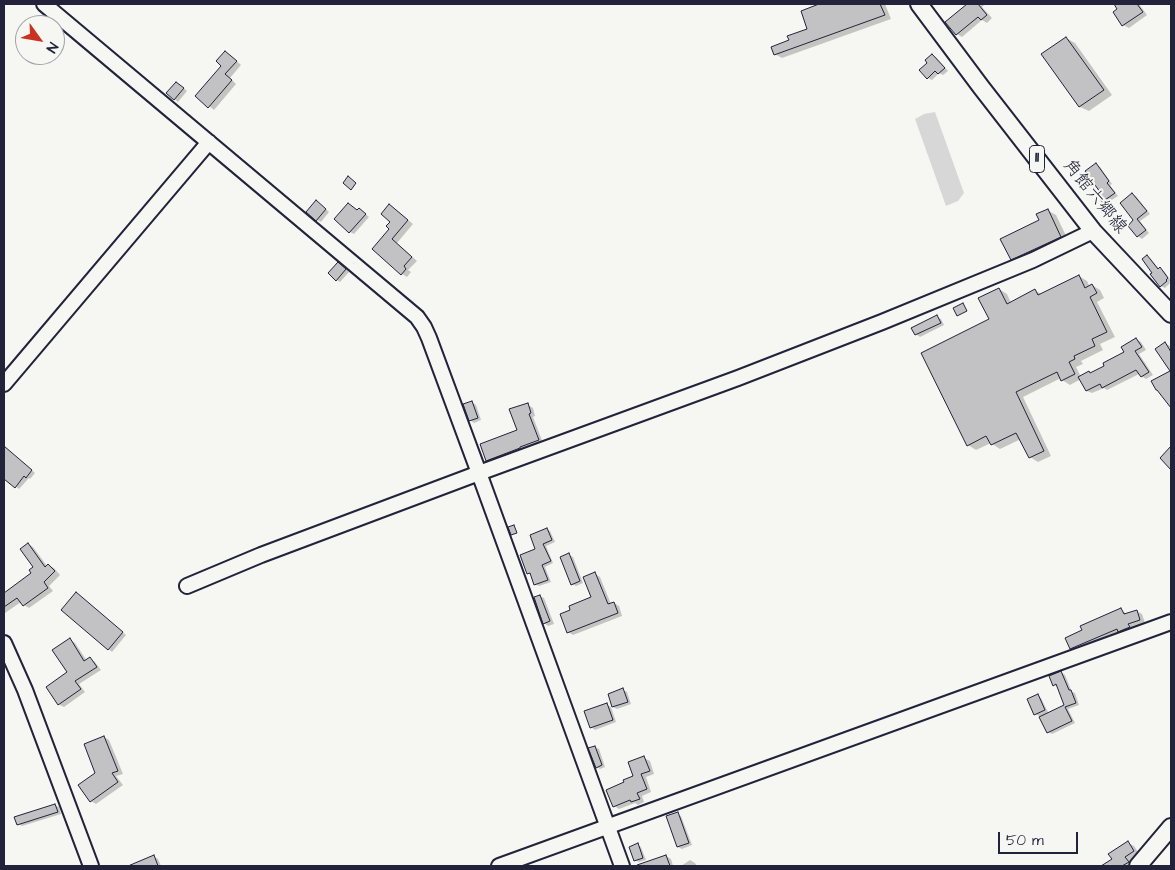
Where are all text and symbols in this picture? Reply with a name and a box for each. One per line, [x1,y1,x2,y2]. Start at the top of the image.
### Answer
north arrow [15,15,65,65]
text: N [41,38,63,56]
road number: 11 [1030,146,1044,172]
street label: 角館六郷線 [1057,155,1131,239]
scale bar [1000,822,1080,854]
text: 50 m [1006,830,1044,851]

